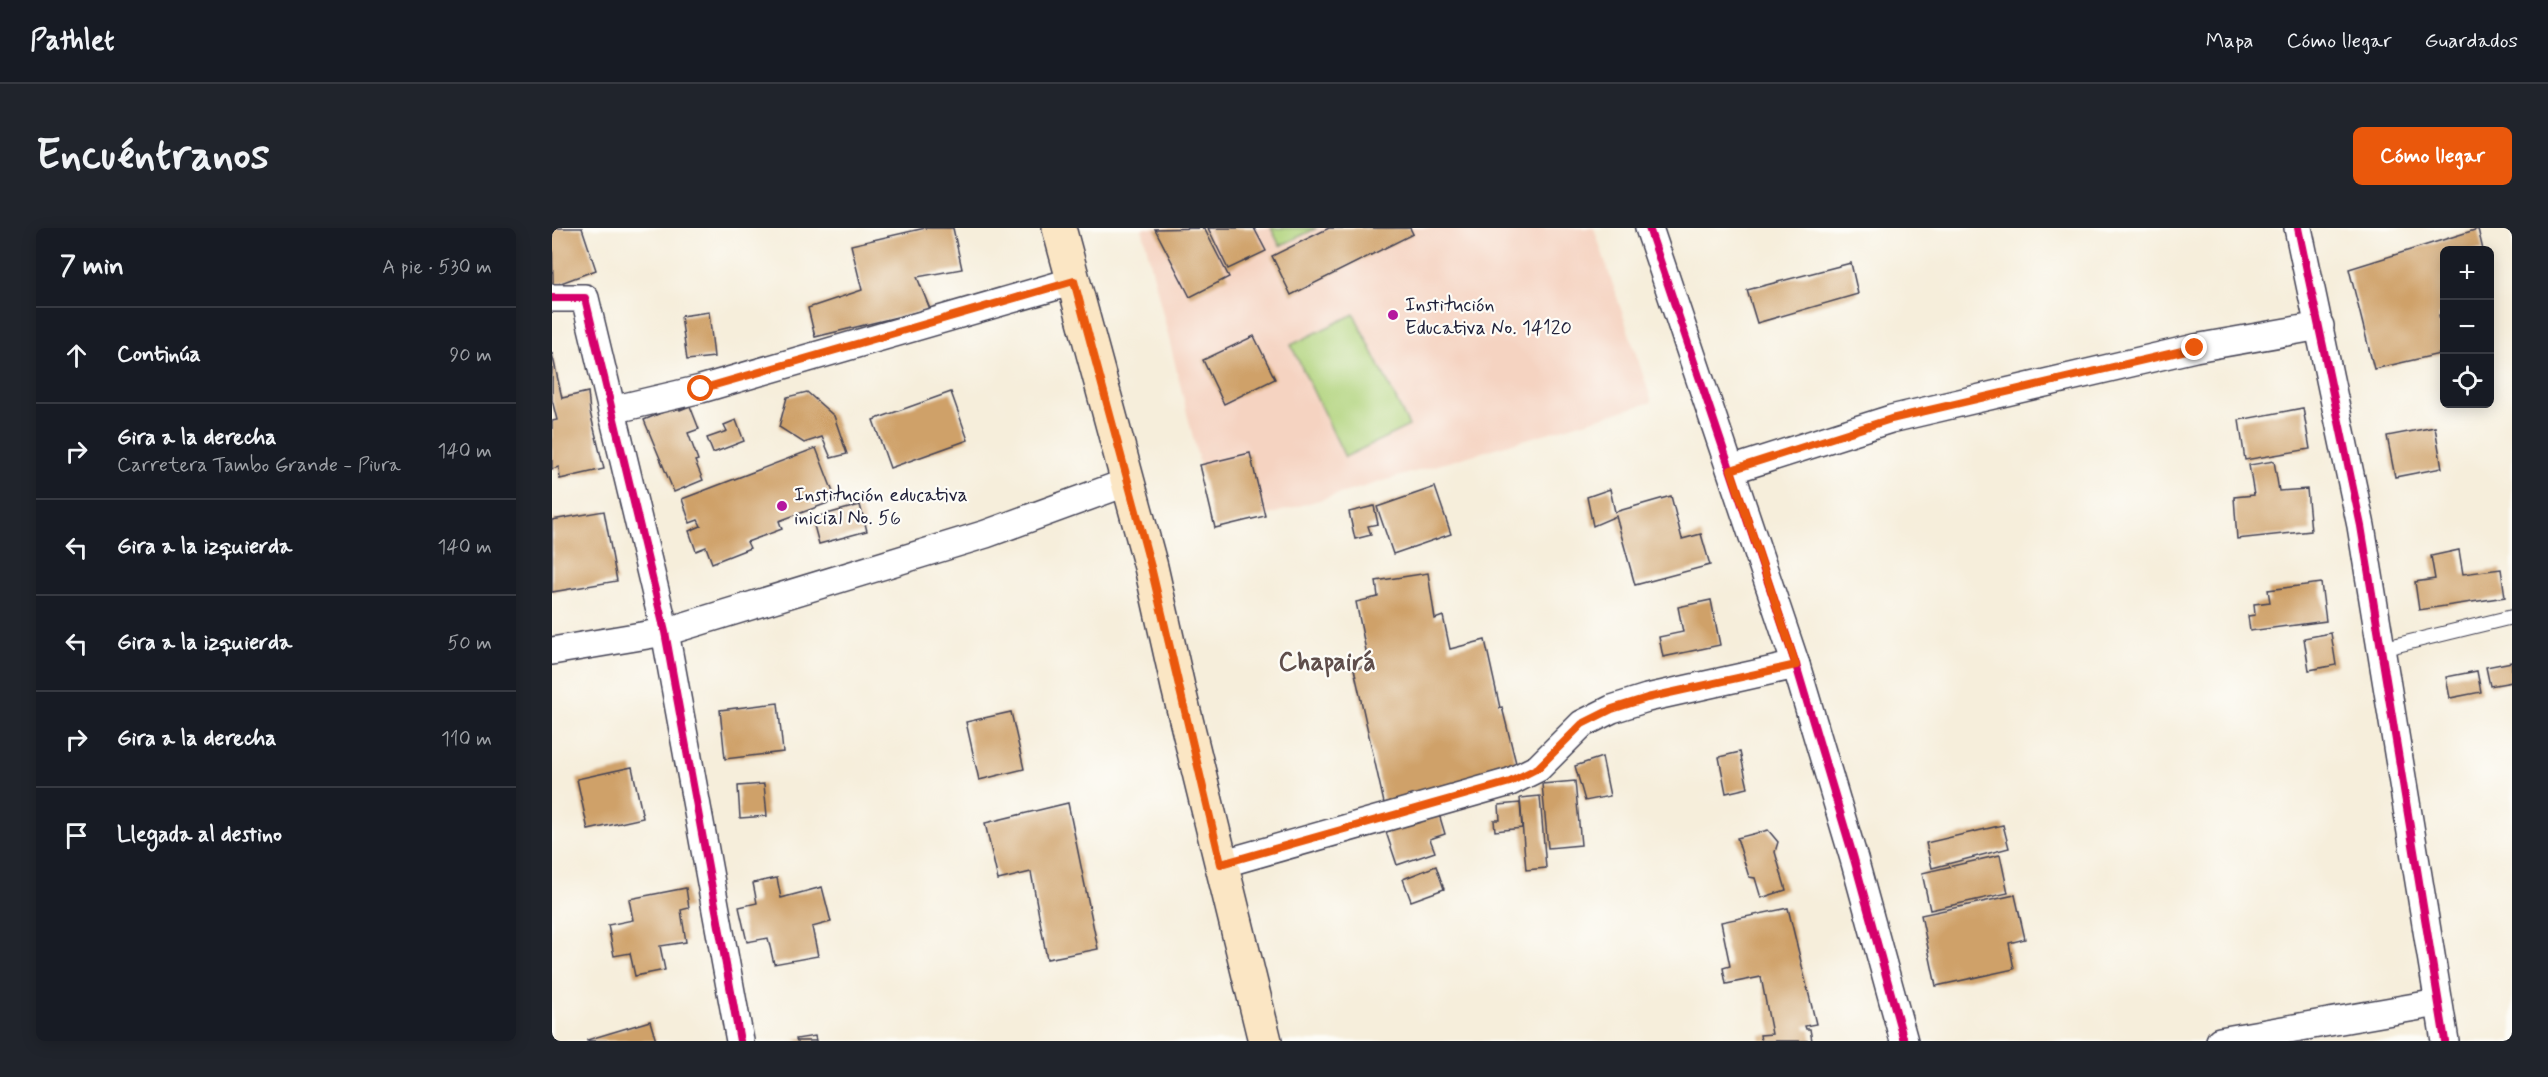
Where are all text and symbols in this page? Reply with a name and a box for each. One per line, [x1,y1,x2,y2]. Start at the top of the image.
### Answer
text: Pathlet [30,23,114,60]
text: Mapa [2206,27,2254,55]
text: Cómo llegar [2287,27,2392,55]
text: Guardados [2425,27,2518,55]
button: Cómo llegar [2353,127,2512,185]
text: Encuéntranos [36,129,269,184]
map controls [2440,246,2494,408]
button: + [2440,246,2494,300]
text: 7 min [60,250,124,284]
text: A pie · 530 m [382,254,492,281]
place label: Institución Educativa No. 14120 [1405,292,1572,342]
button: − [2440,300,2494,354]
marker: Institución Educativa No. 14120 [1386,308,1400,322]
route end [2181,334,2207,360]
icon: ahead [60,339,93,372]
text: Continúa [117,341,201,369]
text: 90 m [449,342,492,369]
button: locate [2440,354,2494,408]
route start [687,375,713,401]
text: Gira a la derecha [117,424,277,452]
icon: right [60,435,93,468]
text: 140 m [438,438,492,465]
text: Carretera Tambo Grande - Piura [117,452,401,479]
place label: Institución educativa inicial No. 56 [794,482,968,532]
marker: Institución educativa inicial No. 56 [775,499,789,513]
icon: left [60,531,93,564]
text: Gira a la izquierda [117,533,292,561]
text: 140 m [438,534,492,561]
icon: left [60,627,93,660]
text: Gira a la izquierda [117,629,292,657]
text: 50 m [447,630,492,657]
district label: Chapairá [1278,646,1376,680]
icon: right [60,723,93,756]
text: Gira a la derecha [117,725,277,753]
text: 110 m [441,726,492,753]
icon: arrive [60,819,93,852]
text: Llegada al destino [117,821,282,849]

